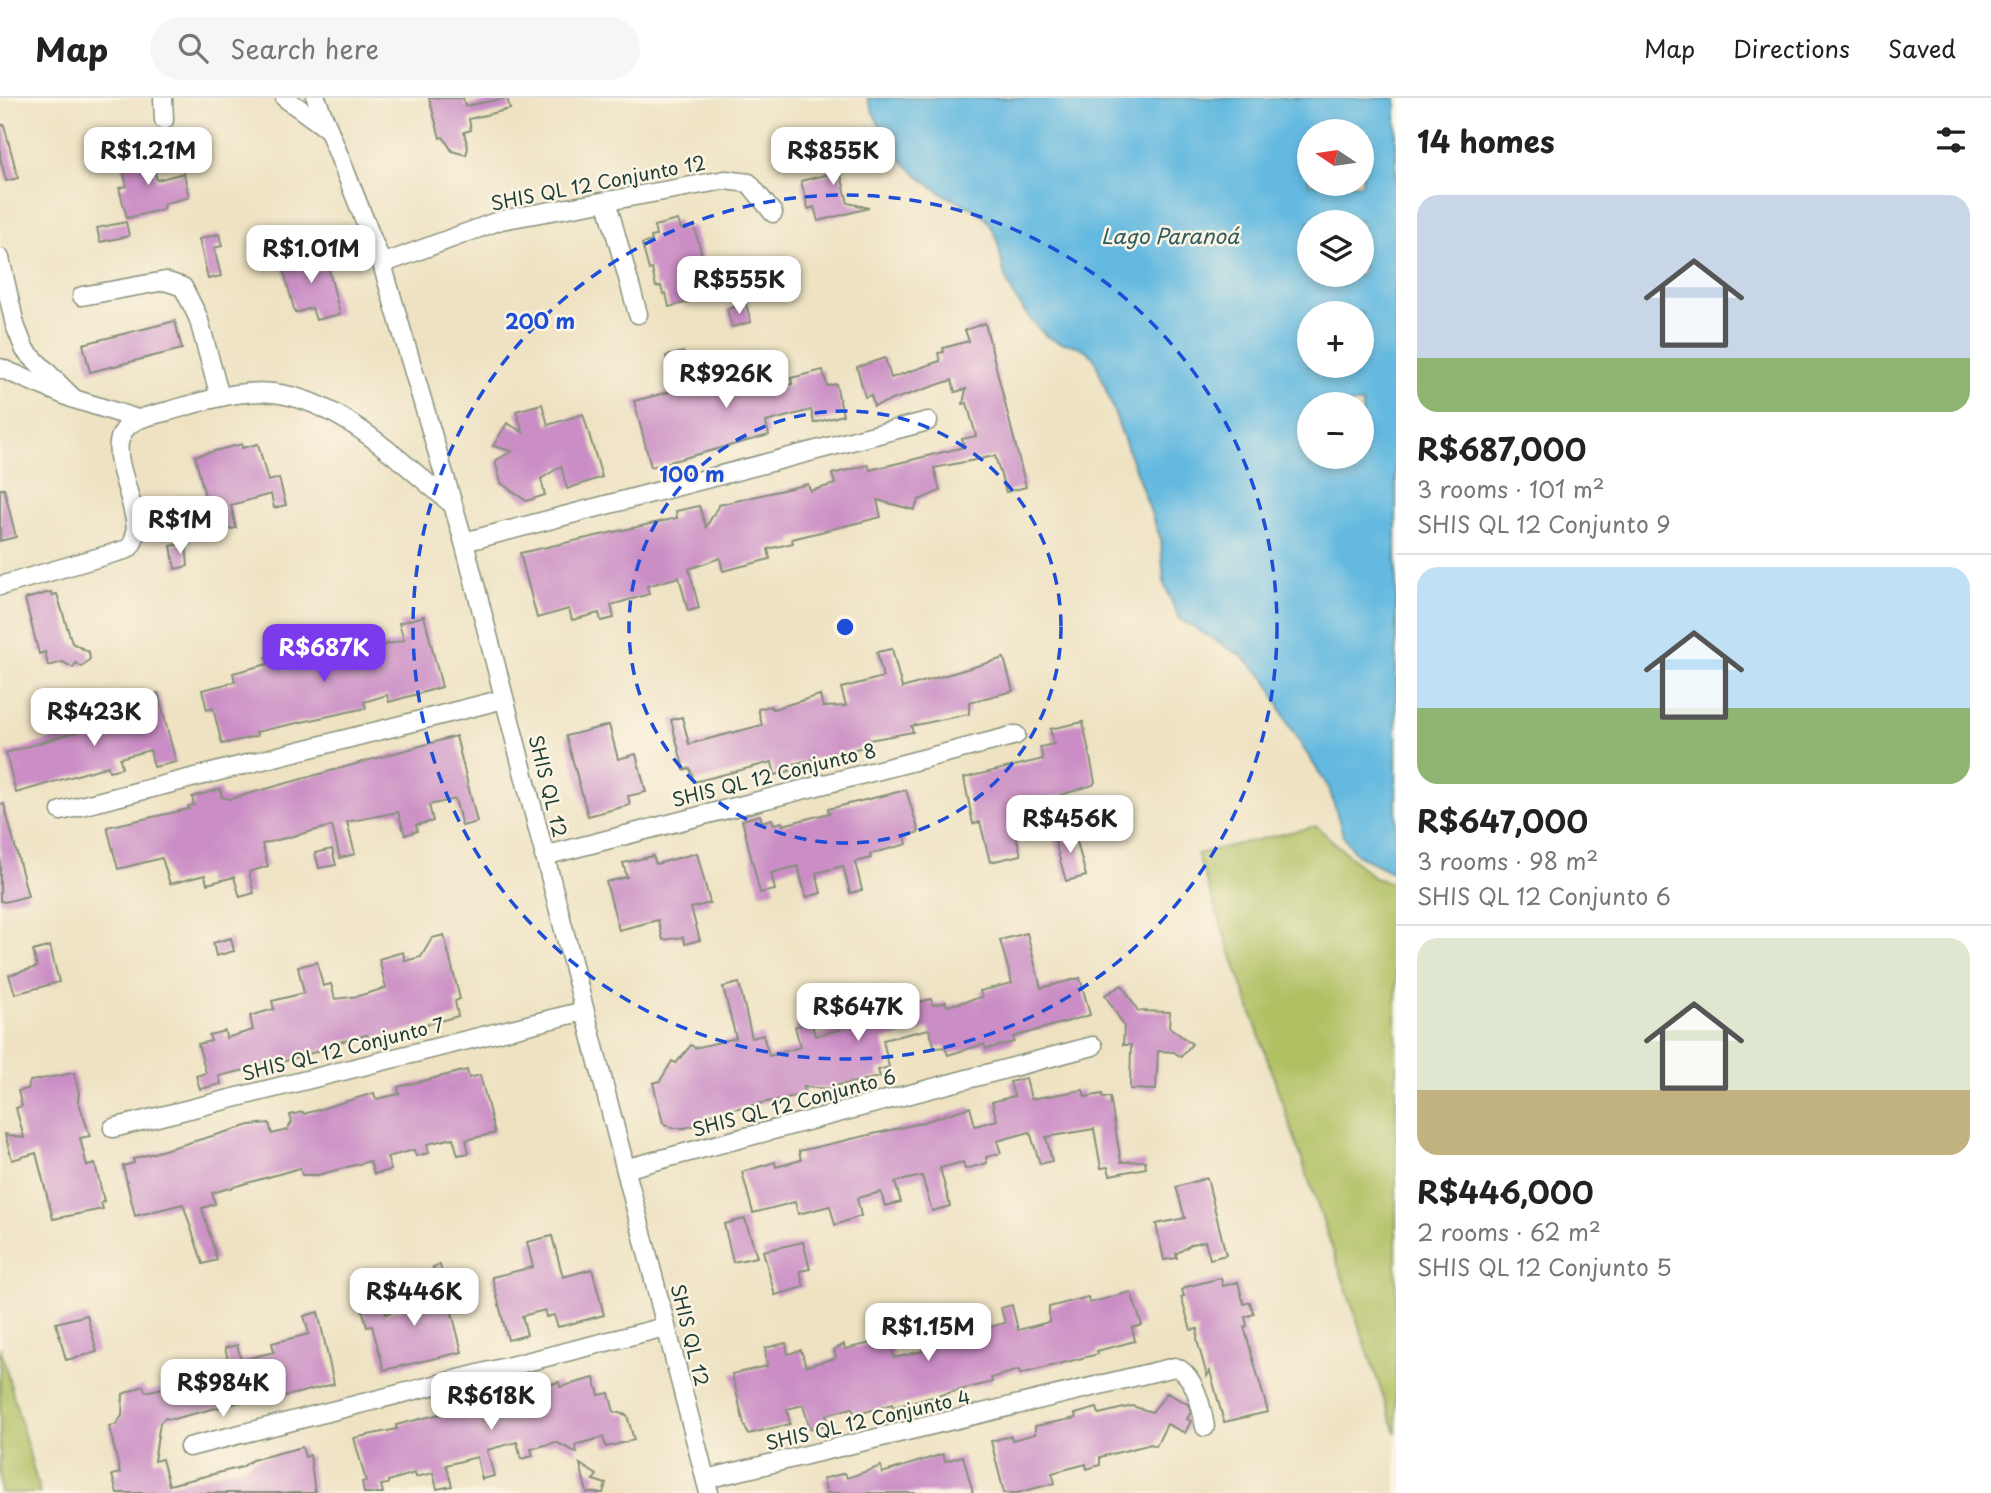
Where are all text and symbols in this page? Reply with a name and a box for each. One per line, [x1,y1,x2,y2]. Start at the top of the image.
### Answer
search box [150,17,640,80]
text: Map [35,23,108,73]
icon: search [174,29,212,67]
text: Search here [230,29,379,68]
text: Map [1644,30,1695,66]
text: Directions [1733,30,1850,66]
text: Saved [1888,30,1956,66]
text: 14 homes [1417,118,1555,163]
north arrow [1297,119,1374,196]
map controls [1297,119,1374,469]
icon: filters [1932,121,1970,159]
pin: R$1.21M [83,127,213,187]
pin: R$855K [776,127,890,187]
text: R$1.21M [100,132,196,167]
text: R$855K [787,132,879,167]
street label: SHIS QL 12 Conjunto 12 [488,147,707,217]
button: layers [1297,210,1374,287]
water label: Lago Paranoá [1101,219,1240,251]
pin: R$1.01M [246,226,376,285]
text: R$1.01M [262,230,360,265]
icon: home [1631,240,1757,366]
pin: R$555K [682,256,796,316]
text: R$555K [693,261,785,296]
button: + [1297,301,1374,378]
text: 200 m [505,304,575,336]
pin: R$926K [669,350,783,410]
text: R$926K [679,355,773,390]
button: − [1297,392,1374,469]
text: R$687,000 [1417,426,1586,471]
text: 100 m [659,457,725,489]
text: 3 rooms · 101 m² [1417,471,1605,506]
pin: R$1M [139,496,221,556]
text: R$1M [148,501,212,536]
text: SHIS QL 12 Conjunto 9 [1417,506,1671,541]
icon: home [1631,612,1757,738]
centre of rings [833,615,857,639]
pin: R$687K [267,624,381,684]
text: R$687K [279,629,369,664]
pin: R$423K [37,688,151,748]
text: R$423K [47,693,141,728]
street label: SHIS QL 12 [523,732,575,840]
street label: SHIS QL 12 Conjunto 8 [669,735,879,813]
pin: R$456K [1013,796,1127,855]
text: R$647,000 [1417,798,1588,843]
text: R$456K [1022,800,1118,835]
text: 3 rooms · 98 m² [1417,843,1598,878]
text: SHIS QL 12 Conjunto 6 [1417,878,1671,913]
icon: home [1631,983,1757,1109]
pin: R$647K [801,984,915,1043]
text: R$647K [813,988,903,1023]
street label: SHIS QL 12 Conjunto 7 [239,1009,447,1087]
street label: SHIS QL 12 Conjunto 6 [689,1061,899,1143]
text: R$446,000 [1417,1169,1594,1214]
text: 2 rooms · 62 m² [1417,1214,1601,1249]
text: SHIS QL 12 Conjunto 5 [1417,1249,1672,1284]
pin: R$446K [357,1268,471,1328]
text: R$446K [366,1273,462,1308]
street label: SHIS QL 12 [665,1281,717,1389]
pin: R$1.15M [863,1304,993,1363]
text: R$1.15M [881,1308,975,1343]
pin: R$984K [166,1360,280,1419]
text: R$984K [177,1364,269,1399]
pin: R$618K [434,1372,548,1432]
text: R$618K [447,1377,535,1412]
street label: SHIS QL 12 Conjunto 4 [763,1382,973,1456]

